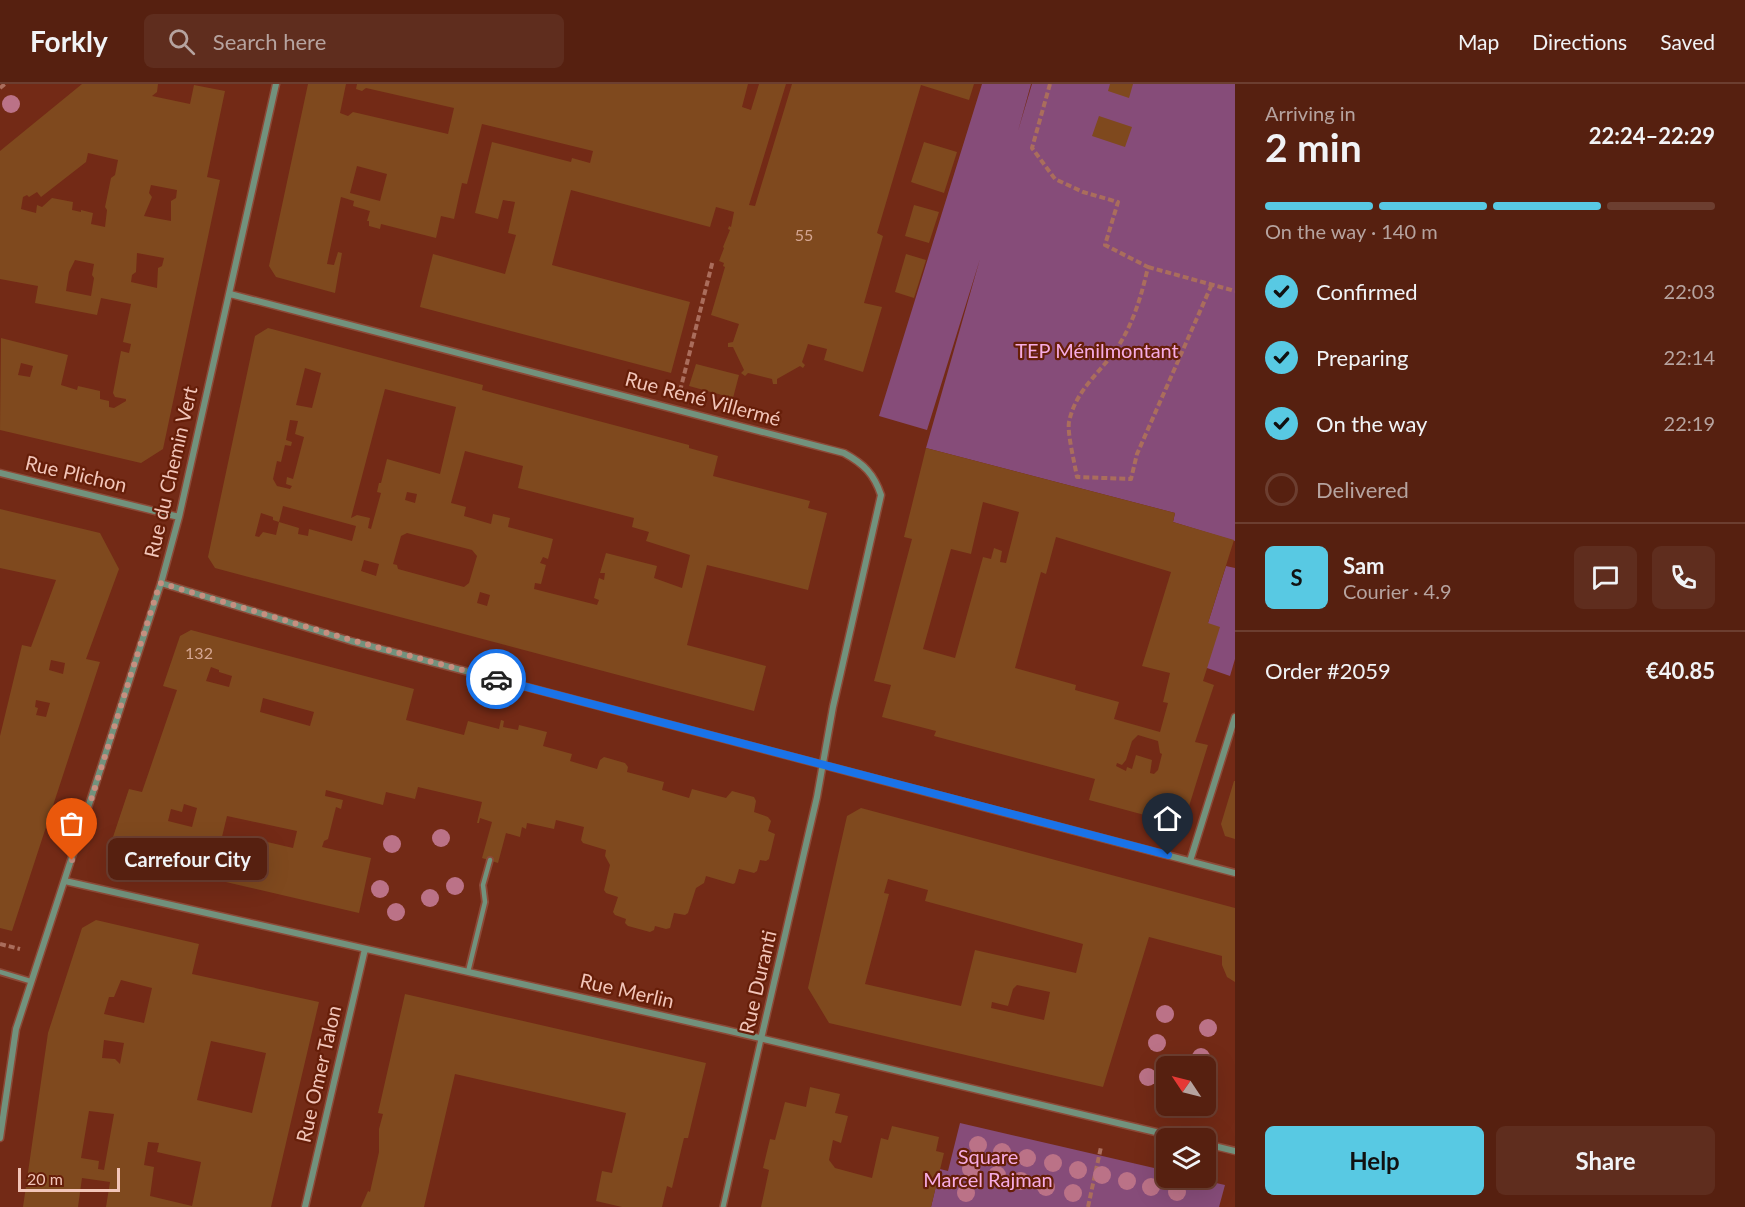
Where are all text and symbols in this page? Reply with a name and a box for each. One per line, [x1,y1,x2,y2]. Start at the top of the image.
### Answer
search box [144,14,564,68]
text: Forkly [30,24,108,58]
icon: search [165,25,198,58]
text: Search here [213,28,326,55]
text: Map [1458,29,1499,54]
text: Directions [1532,29,1627,54]
text: Saved [1660,29,1715,54]
text: Arriving in [1265,101,1356,125]
text: 22:24–22:29 [1589,122,1715,149]
text: 2 min [1265,124,1362,170]
text: On the way · 140 m [1265,219,1438,243]
house number: 55 [795,225,813,244]
icon: check [1265,275,1298,308]
text: Confirmed [1316,278,1418,305]
text: 22:03 [1664,279,1715,303]
park label: TEP Ménilmontant [1015,338,1179,362]
icon: check [1265,341,1298,374]
text: Preparing [1316,344,1408,371]
text: 22:14 [1664,345,1715,369]
street label: Rue René Villermé [623,366,784,430]
street label: Rue du Chemin Vert [139,384,201,560]
icon: check [1265,407,1298,440]
text: On the way [1316,410,1427,437]
text: 22:19 [1664,411,1715,435]
street label: Rue Plichon [23,450,129,496]
text: Delivered [1316,476,1409,503]
button: chat [1574,546,1637,609]
button: phone [1652,546,1715,609]
text: Sam [1343,552,1385,579]
text: S [1290,564,1303,591]
text: Courier · 4.9 [1343,579,1452,603]
house number: 132 [185,643,213,662]
courier [466,649,526,709]
text: Order #2059 [1265,657,1391,684]
text: €40.85 [1646,657,1715,684]
icon: car [480,663,513,696]
pin [1142,793,1193,855]
pin [46,798,97,860]
icon: home [1151,802,1184,835]
icon: bag [55,807,88,840]
callout: Carrefour City [108,839,267,881]
text: Carrefour City [124,847,251,871]
street label: Rue Duranti [733,928,781,1036]
street label: Rue Merlin [578,968,677,1012]
street label: Rue Omer Talon [291,1003,345,1145]
north arrow [1156,1056,1216,1116]
map controls [1156,1056,1216,1188]
button: Help [1265,1126,1484,1195]
button: Share [1496,1126,1715,1195]
button: layers [1156,1128,1216,1188]
park label: Square Marcel Rajman [923,1144,1053,1191]
scale bar [18,1165,120,1192]
text: 20 m [27,1169,63,1188]

